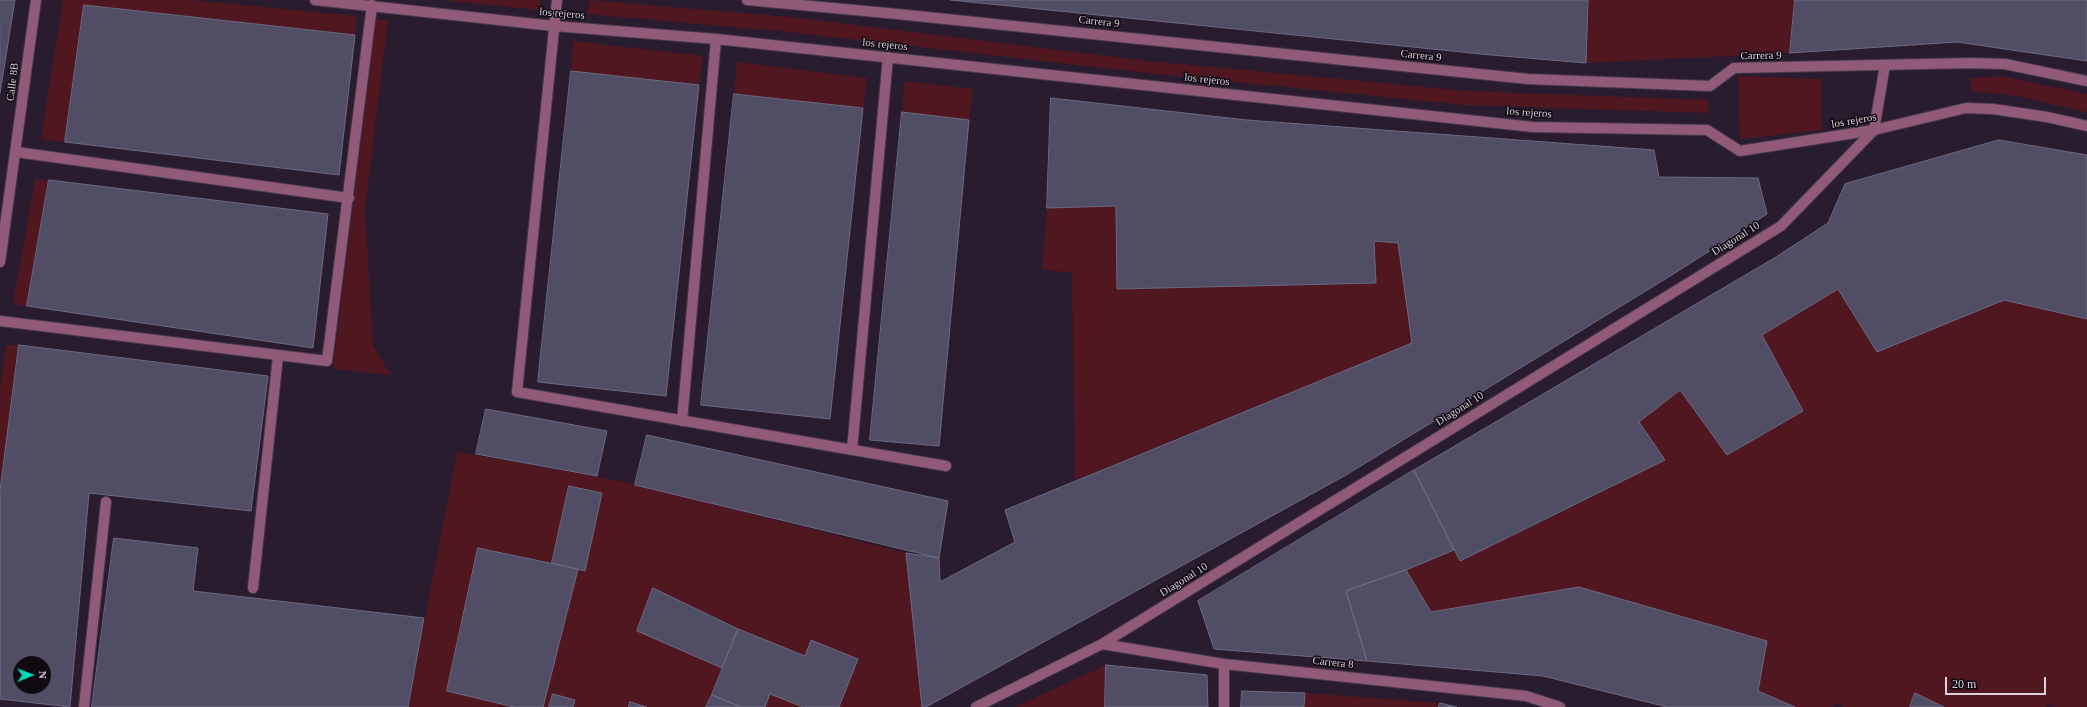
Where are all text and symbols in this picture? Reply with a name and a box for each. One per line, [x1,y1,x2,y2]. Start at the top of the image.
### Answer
street label: los rejeros [539,5,585,23]
street label: Carrera 9 [1078,13,1120,31]
street label: los rejeros [862,36,908,54]
street label: Carrera 9 [1400,47,1442,65]
street label: Carrera 9 [1740,49,1782,63]
street label: Calle 8B [4,62,22,102]
street label: los rejeros [1184,71,1230,89]
street label: los rejeros [1506,105,1552,121]
street label: los rejeros [1830,111,1878,131]
street label: Diagonal 10 [1710,219,1762,259]
street label: Diagonal 10 [1434,389,1486,429]
street label: Diagonal 10 [1158,560,1210,600]
street label: Carrera 8 [1312,654,1354,672]
north arrow [12,655,52,695]
scale bar [1947,669,2048,695]
text: N [37,671,49,679]
text: 20 m [1952,677,1976,691]

